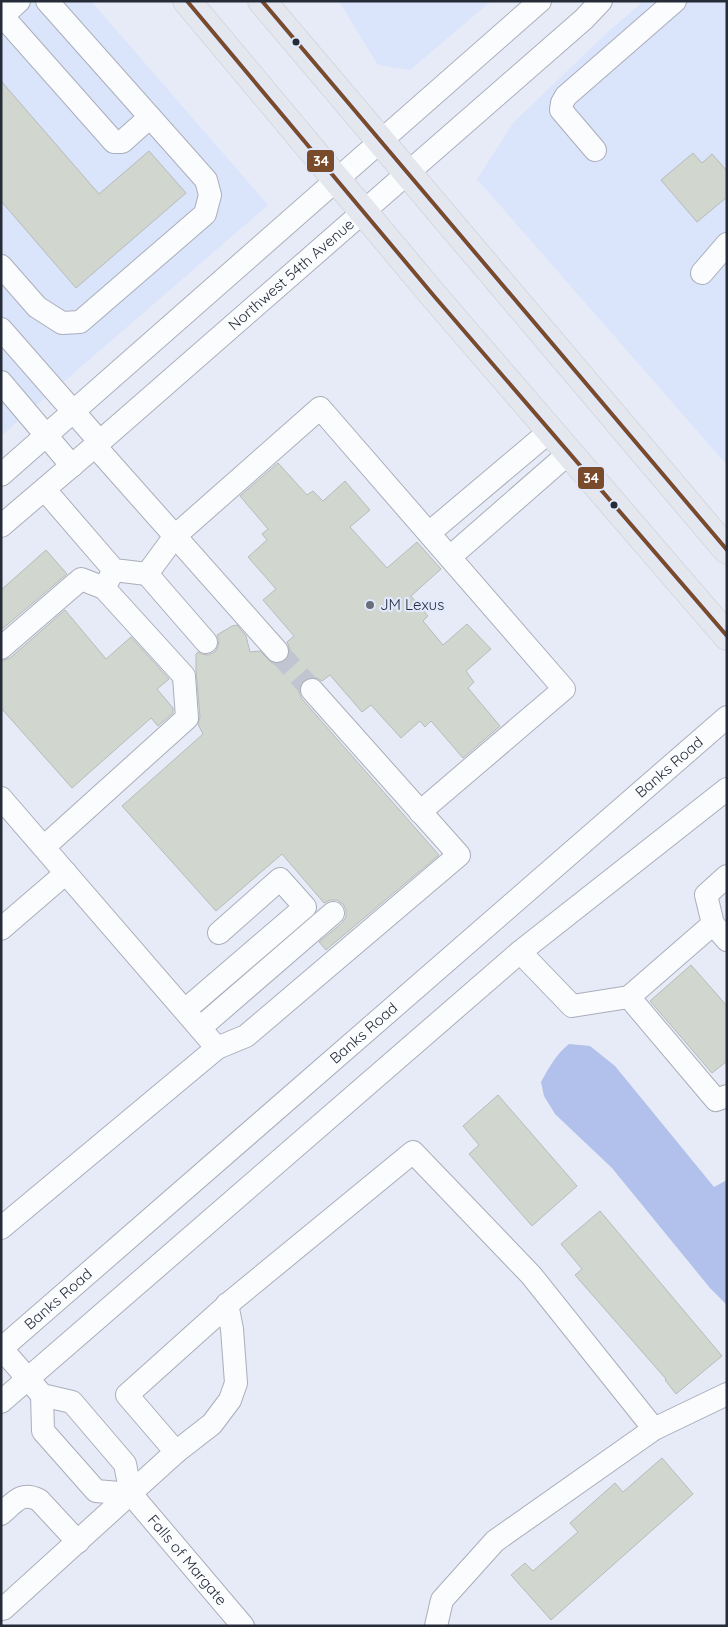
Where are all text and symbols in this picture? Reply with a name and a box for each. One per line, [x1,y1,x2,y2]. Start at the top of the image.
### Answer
unlabelled marker [291,37,301,47]
line badge: 34 [306,149,335,173]
text: 34 [313,152,329,170]
street label: Northwest 54th Avenue [224,214,358,334]
line badge: 34 [577,466,605,490]
text: 34 [583,469,599,487]
unlabelled marker [609,500,619,510]
place label: JM Lexus [380,595,444,614]
marker: JM Lexus [364,599,376,611]
street label: Banks Road [631,732,707,802]
street label: Banks Road [326,998,401,1068]
street label: Banks Road [20,1264,96,1333]
street label: Falls of Margate [144,1511,231,1609]

